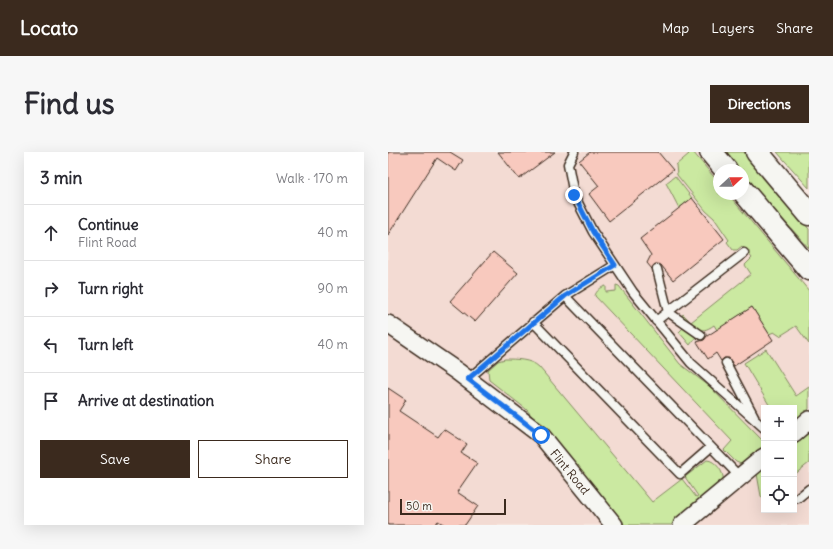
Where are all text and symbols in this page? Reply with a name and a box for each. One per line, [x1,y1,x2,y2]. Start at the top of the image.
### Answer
text: Locato [20,16,78,40]
text: Map [662,19,689,37]
text: Layers [711,19,754,37]
text: Share [776,19,813,37]
button: Directions [710,85,809,123]
text: Find us [24,86,115,122]
north arrow [713,164,749,200]
text: 3 min [40,167,82,189]
text: Walk · 170 m [276,170,348,187]
route end [565,186,583,204]
text: Continue [78,215,139,234]
icon: ahead [40,222,62,244]
text: 40 m [317,224,348,241]
text: Flint Road [78,234,137,251]
icon: right [40,278,62,300]
text: Turn right [78,279,143,298]
text: 90 m [317,280,348,297]
icon: left [40,334,62,356]
text: Turn left [78,335,133,354]
text: 40 m [317,336,348,353]
icon: arrive [40,390,62,412]
text: Arrive at destination [78,391,214,410]
map controls [761,405,797,513]
button: + [761,405,797,441]
route start [532,426,550,444]
button: Save [40,440,190,478]
button: Share [198,440,348,478]
button: − [761,441,797,477]
street label: Flint Road [548,446,593,497]
button: locate [761,477,797,513]
scale bar [400,497,506,516]
text: 50 m [406,499,432,513]

